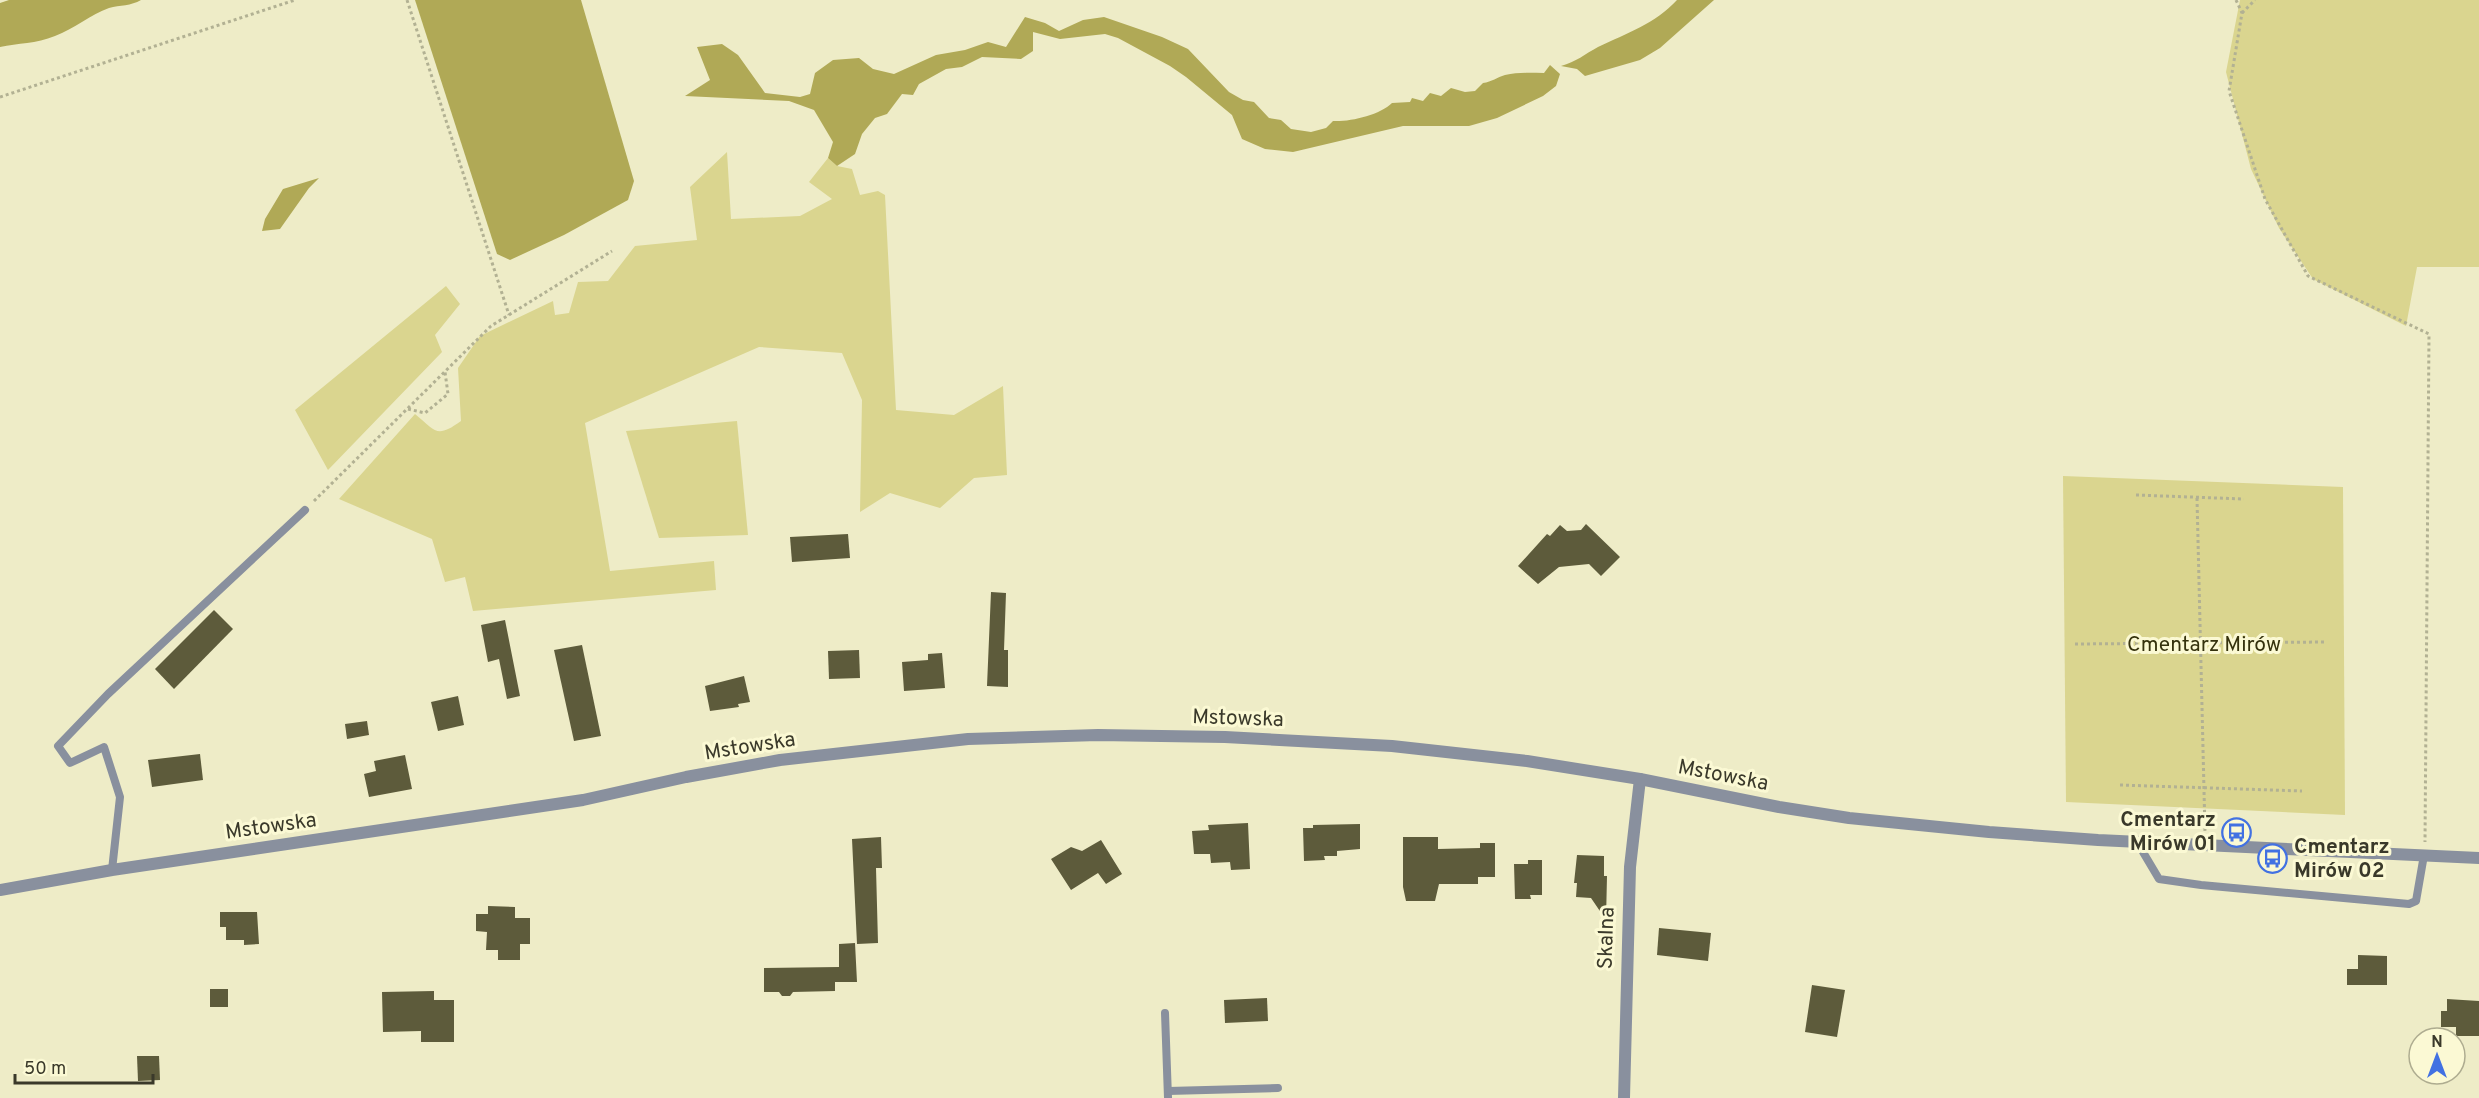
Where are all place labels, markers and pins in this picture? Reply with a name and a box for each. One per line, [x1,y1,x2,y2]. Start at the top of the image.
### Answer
place label: Cmentarz Mirów 01 [2120,807,2216,858]
bus stop icon: Cmentarz Mirów 01 [2221,816,2253,848]
place label: Cmentarz Mirów 02 [2294,834,2390,885]
bus stop icon: Cmentarz Mirów 02 [2257,843,2289,875]

